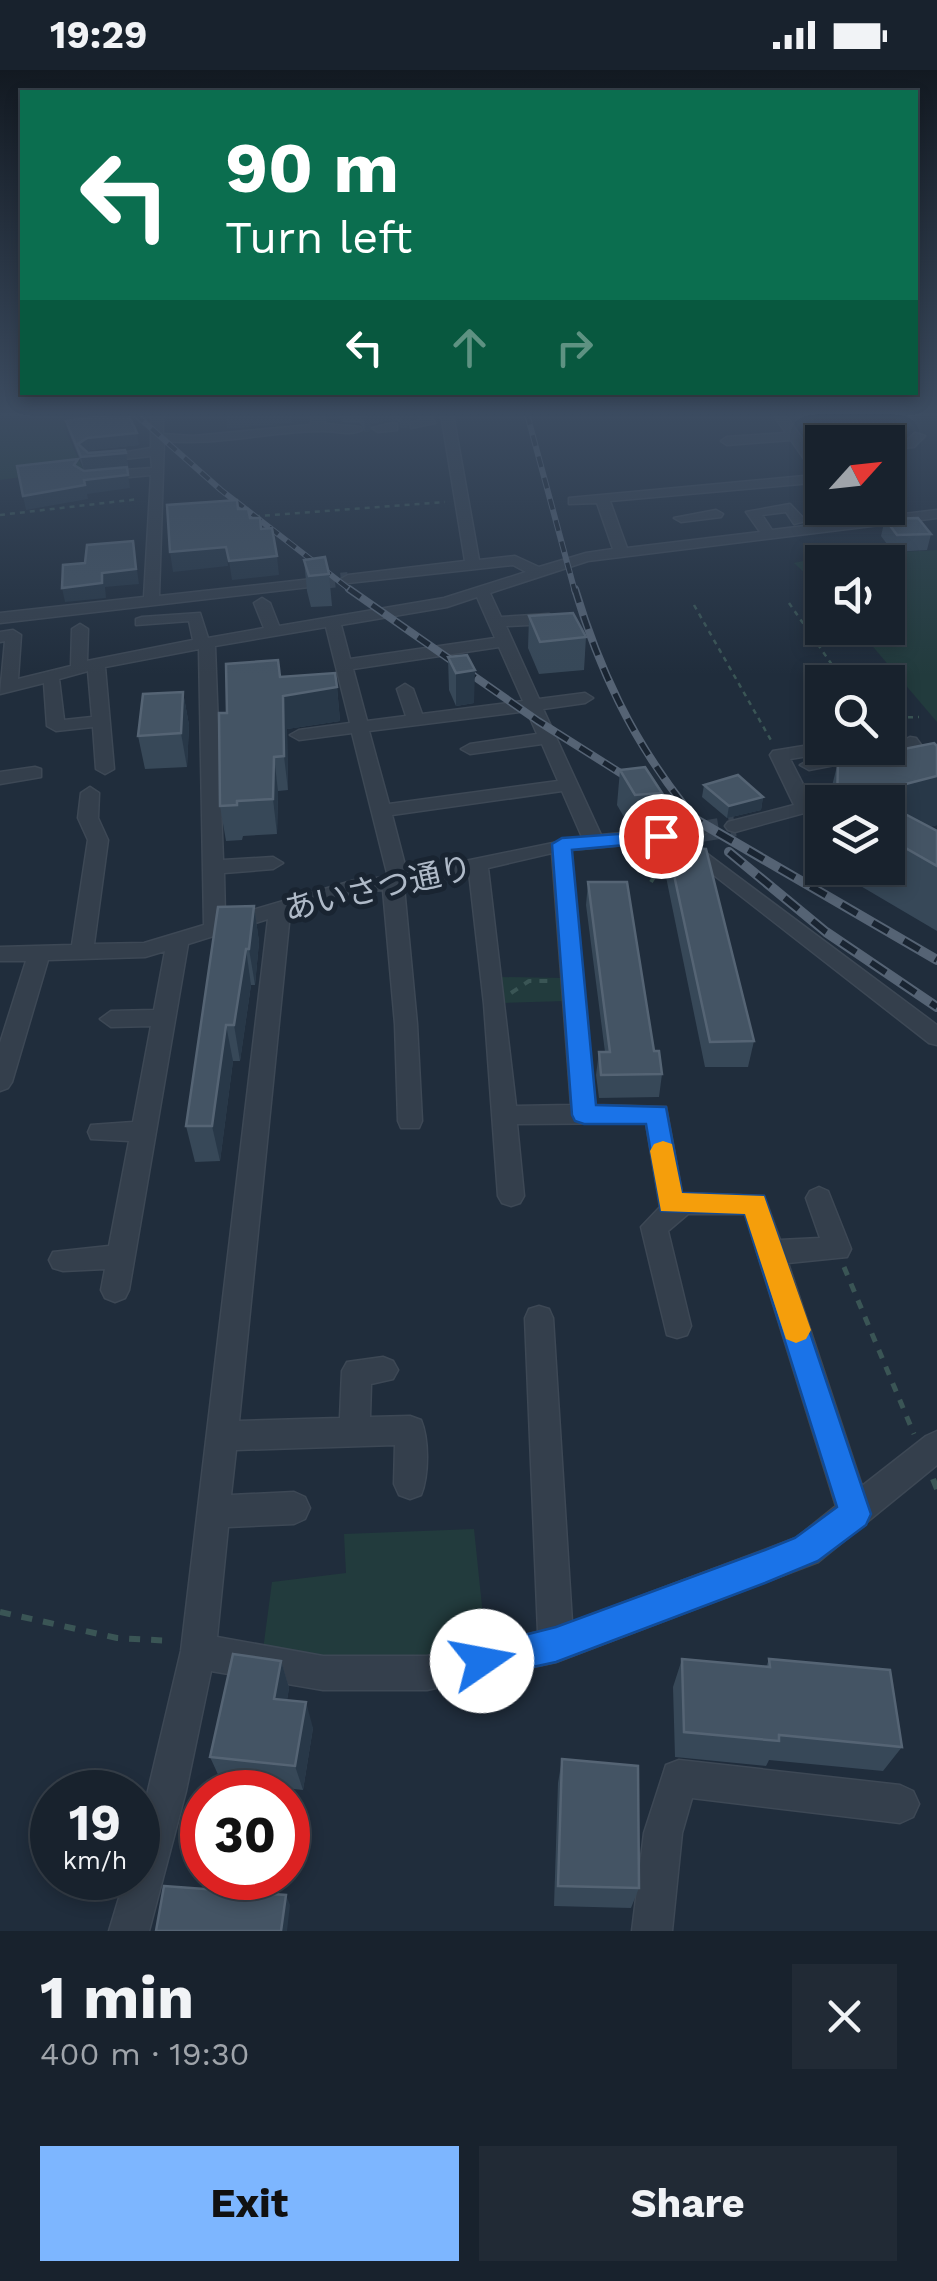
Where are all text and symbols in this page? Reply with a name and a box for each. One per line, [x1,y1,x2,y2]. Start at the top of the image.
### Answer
text: 19:29 [50,13,147,57]
text: 90 m [225,127,399,209]
icon: left [60,130,190,260]
text: Turn left [225,211,412,264]
icon: left [337,320,392,375]
icon: ahead [442,320,497,375]
icon: right [547,320,602,375]
north arrow [805,425,905,525]
map controls [805,425,905,885]
button: sound [805,545,905,645]
button: search [805,665,905,765]
button: layers [805,785,905,885]
pin [619,794,704,879]
icon: arrive [634,809,689,864]
street label: あいさつ通り [280,848,476,928]
position arrow [430,1609,534,1713]
speed limit sign: 30 [180,1770,310,1900]
text: 19 [69,1793,121,1852]
text: km/h [63,1846,127,1875]
text: 1 min [40,1962,194,2033]
button: close [792,1964,897,2069]
text: 400 m · 19:30 [40,2035,249,2073]
button: Exit [40,2146,459,2261]
button: Share [479,2146,897,2261]

